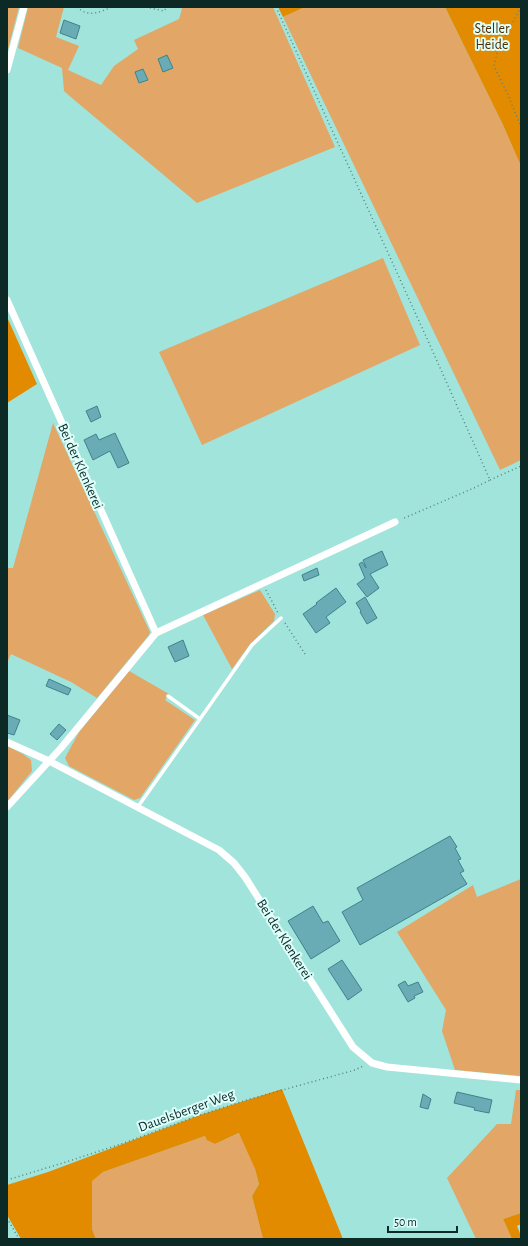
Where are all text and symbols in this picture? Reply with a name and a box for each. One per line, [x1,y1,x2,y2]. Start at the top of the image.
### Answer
park label: Steller Heide [474,22,510,52]
street label: Bei der Klenkerei [55,422,105,511]
street label: Bei der Klenkerei [254,897,314,982]
street label: Dauelsberger Weg [136,1087,236,1135]
scale bar [388,1208,457,1234]
text: 50 m [394,1216,417,1228]

